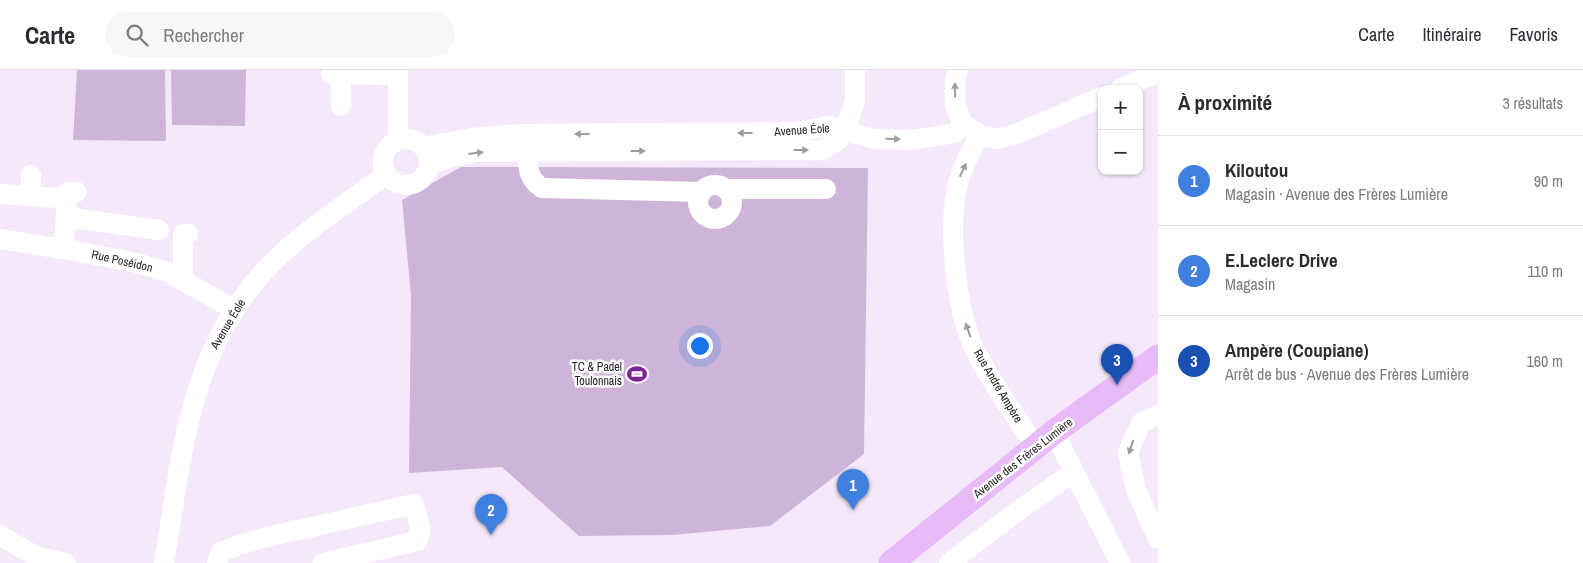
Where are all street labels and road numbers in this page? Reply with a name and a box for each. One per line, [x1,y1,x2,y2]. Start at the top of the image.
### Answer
street label: Avenue Éole [773,120,830,140]
street label: Rue Poséidon [90,246,154,276]
street label: Avenue Éole [206,296,249,353]
street label: Rue André Ampère [970,346,1026,426]
street label: Avenue des Frères Lumière [969,414,1076,502]

